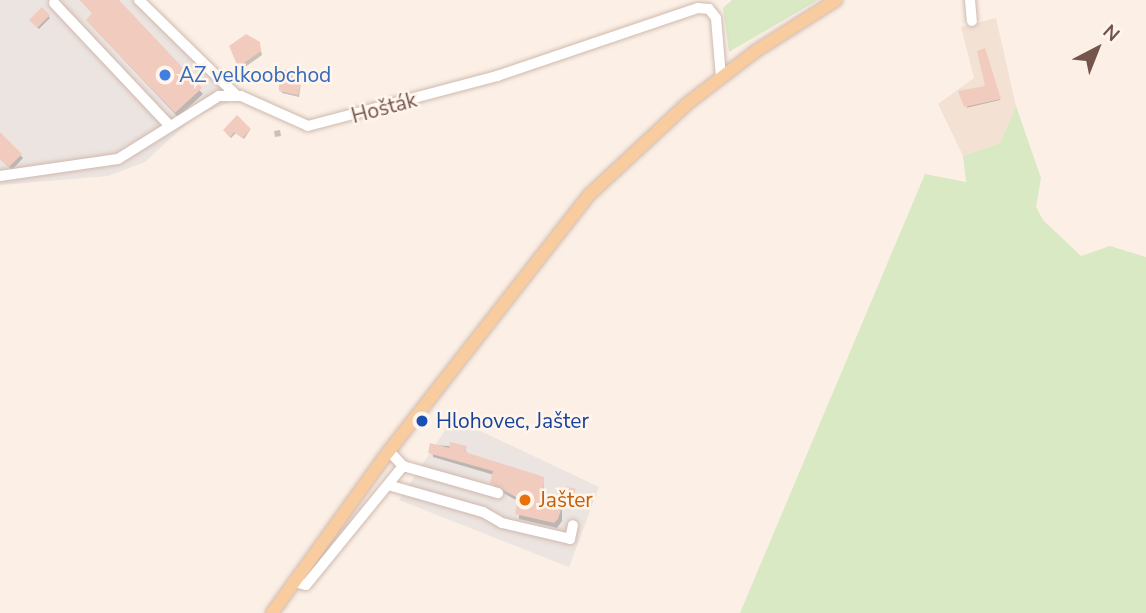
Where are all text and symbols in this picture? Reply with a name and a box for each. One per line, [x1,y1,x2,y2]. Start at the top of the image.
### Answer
north arrow [1062,14,1132,84]
text: N [1097,19,1125,48]
place label: AZ velkoobchod [179,62,331,88]
marker: AZ velkoobchod [157,67,173,83]
street label: Hošták [349,87,419,129]
place label: Hlohovec, Jašter [436,408,589,434]
marker: Hlohovec, Jašter [414,413,430,429]
place label: Jašter [539,487,593,513]
marker: Jašter [517,492,533,508]

